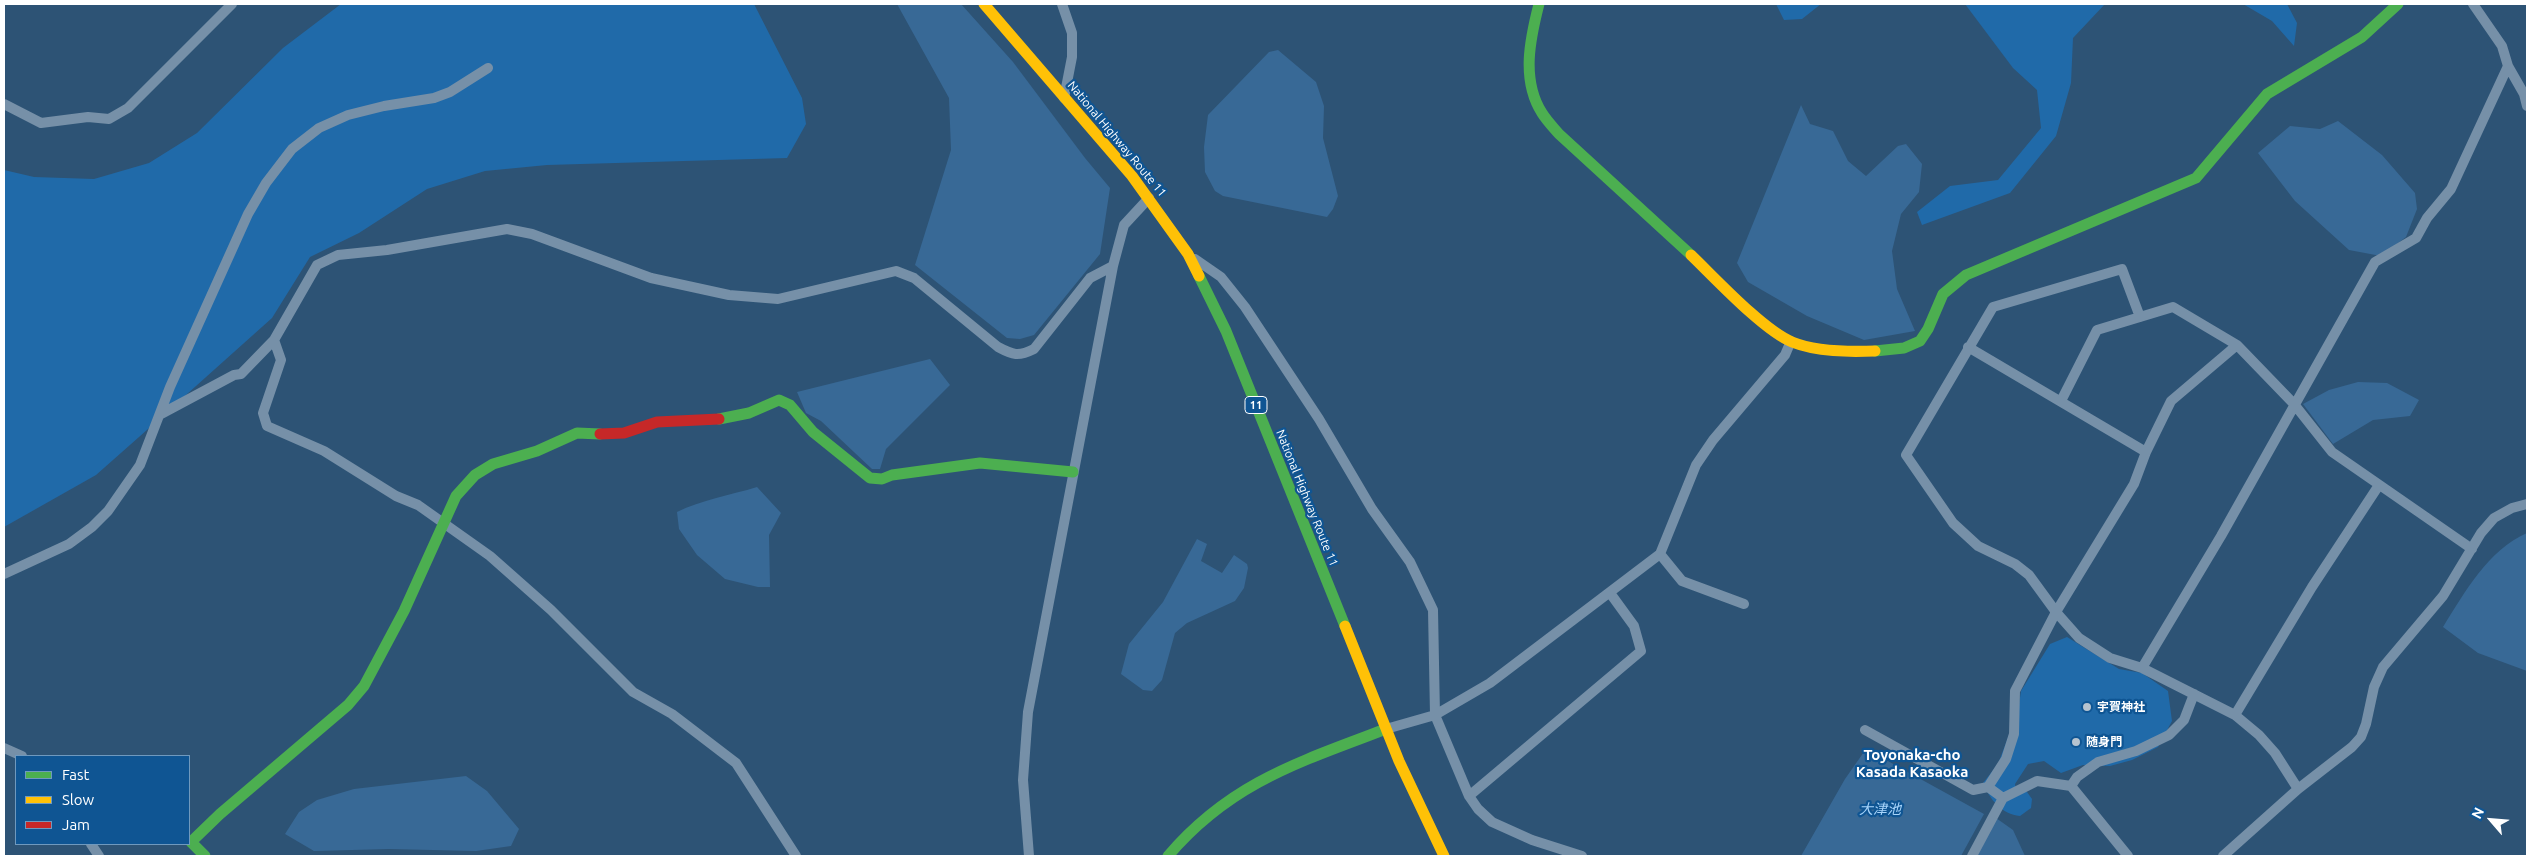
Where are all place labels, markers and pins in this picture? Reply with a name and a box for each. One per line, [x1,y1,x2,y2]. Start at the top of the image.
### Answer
place label: 宇賀神社 [2097,700,2145,714]
marker: 宇賀神社 [2081,701,2093,713]
place label: 随身門 [2086,735,2122,749]
marker: 随身門 [2070,736,2082,748]

